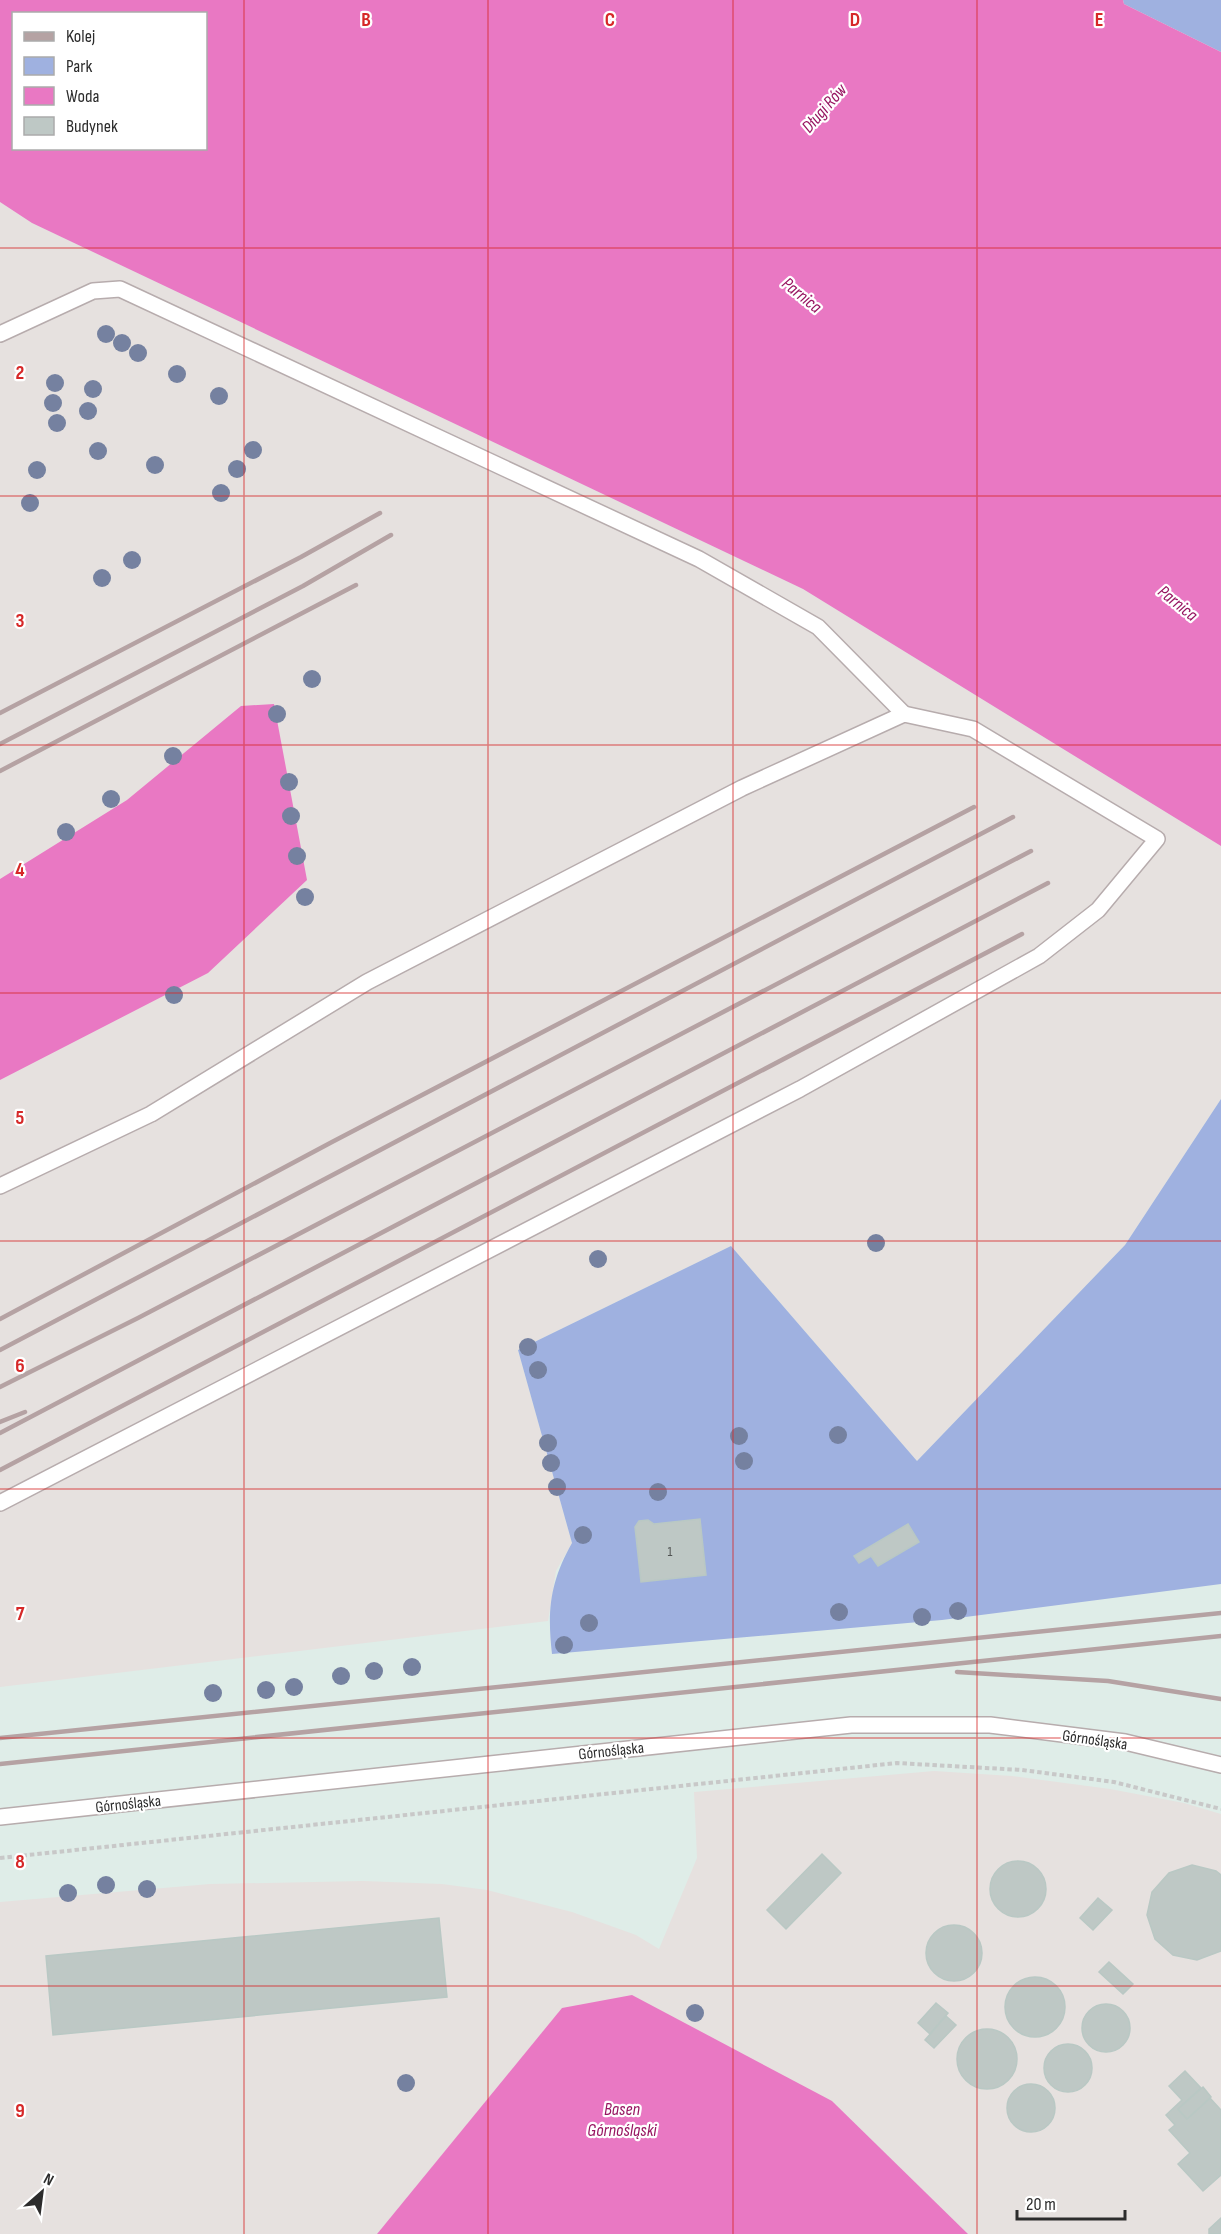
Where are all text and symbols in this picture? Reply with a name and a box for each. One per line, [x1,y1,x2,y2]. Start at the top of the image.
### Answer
text: B [361,8,371,32]
text: C [605,8,615,32]
text: D [850,8,860,32]
text: E [1095,8,1103,32]
legend [12,12,207,150]
text: Kolej [66,26,95,47]
text: Park [66,56,92,77]
water label: Długi Rów [797,79,852,137]
text: Woda [66,86,99,107]
text: Budynek [66,116,118,137]
water label: Parnica [778,273,826,318]
text: 2 [16,361,24,385]
water label: Parnica [1154,581,1202,626]
text: 3 [16,609,25,633]
text: 4 [15,858,25,882]
text: 5 [16,1106,25,1130]
text: 6 [15,1354,25,1378]
house number: 1 [668,1543,673,1560]
text: 7 [16,1602,25,1626]
street label: Górnośląska [1061,1727,1129,1754]
street label: Górnośląska [578,1739,645,1764]
street label: Górnośląska [95,1792,162,1817]
text: 8 [15,1850,25,1874]
text: 9 [15,2099,25,2123]
water label: Basen Górnośląski [587,2099,657,2141]
north arrow [12,2162,72,2222]
text: N [40,2170,57,2190]
scale bar [1017,2183,1125,2221]
text: 20 m [1026,2194,1056,2215]

